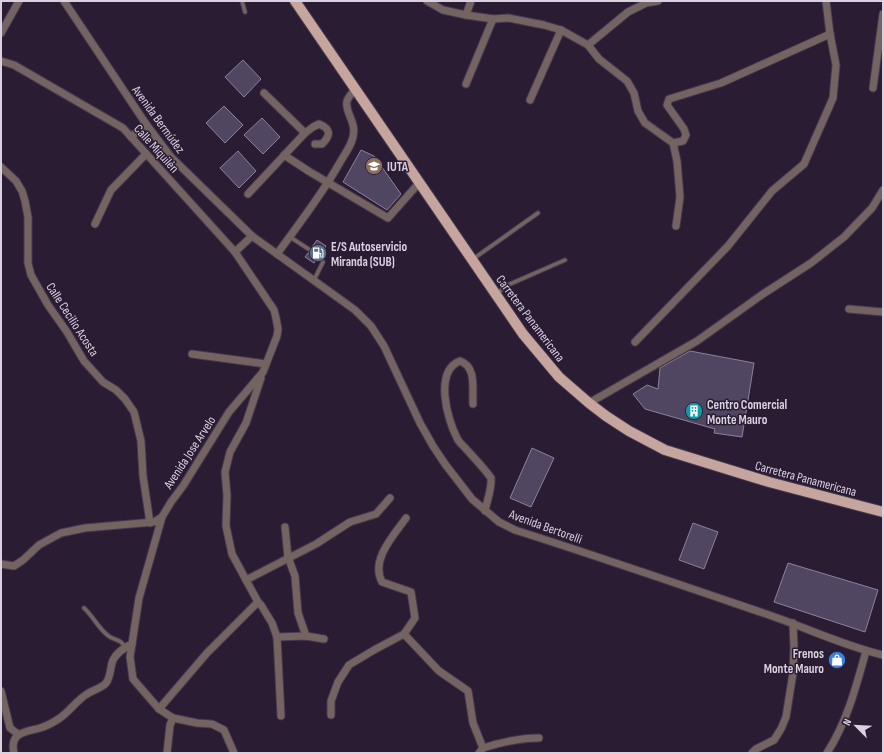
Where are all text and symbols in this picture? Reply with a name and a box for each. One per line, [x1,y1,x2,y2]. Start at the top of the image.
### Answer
street label: Avenida Bermúdez [128,82,188,157]
street label: Calle Miquilén [130,121,182,176]
school or university icon: IUTA [364,156,384,176]
place label: IUTA [387,159,409,175]
place label: E/S Autoservicio Miranda (SUB) [331,239,408,270]
fuel station icon: E/S Autoservicio Miranda (SUB) [308,243,328,263]
street label: Carretera Panamericana [492,272,568,365]
street label: Calle Cecilio Acosta [42,280,102,359]
place label: Centro Comercial Monte Mauro [707,397,788,428]
building icon: Centro Comercial Monte Mauro [684,401,704,421]
street label: Avenida Jose Arvelo [160,413,219,493]
street label: Carretera Panamericana [753,458,858,500]
street label: Avenida Bertorelli [506,506,584,548]
place label: Frenos Monte Mauro [764,646,824,677]
shop icon: Frenos Monte Mauro [827,650,847,670]
north arrow [836,706,876,746]
text: N [840,717,855,727]

